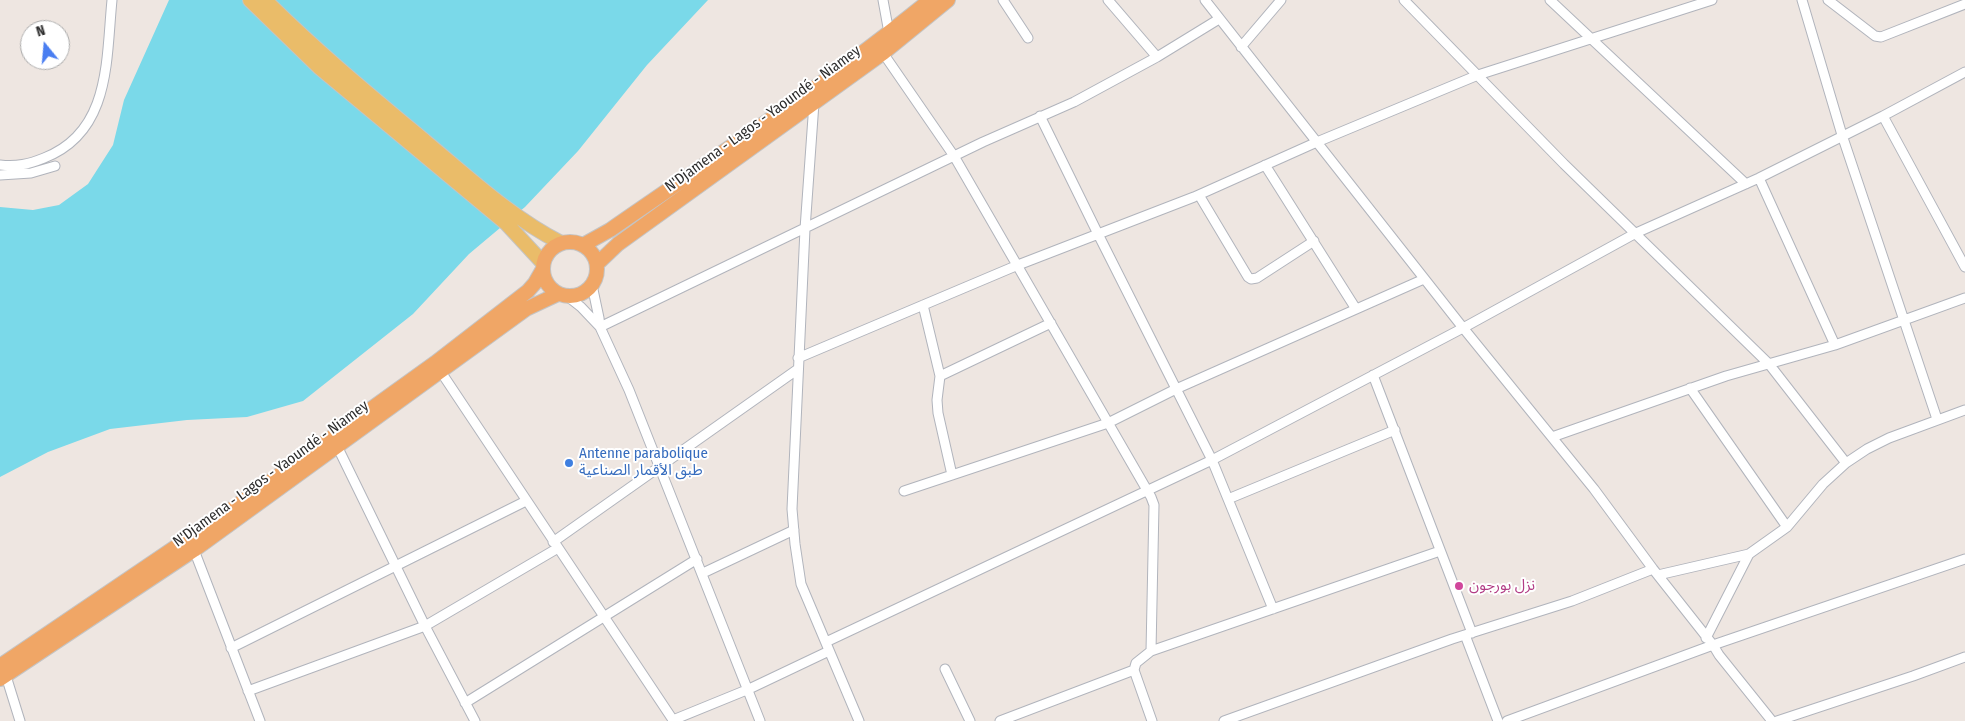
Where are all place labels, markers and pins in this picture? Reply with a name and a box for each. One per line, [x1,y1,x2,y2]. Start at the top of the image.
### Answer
place label: Antenne parabolique طبق الأقمار الصناعية [579,445,708,480]
marker: Antenne parabolique طبق الأقمار الصناعية [563,457,575,469]
place label: نزل بورجون [1469,577,1535,595]
marker: نزل بورجون [1453,580,1465,592]

